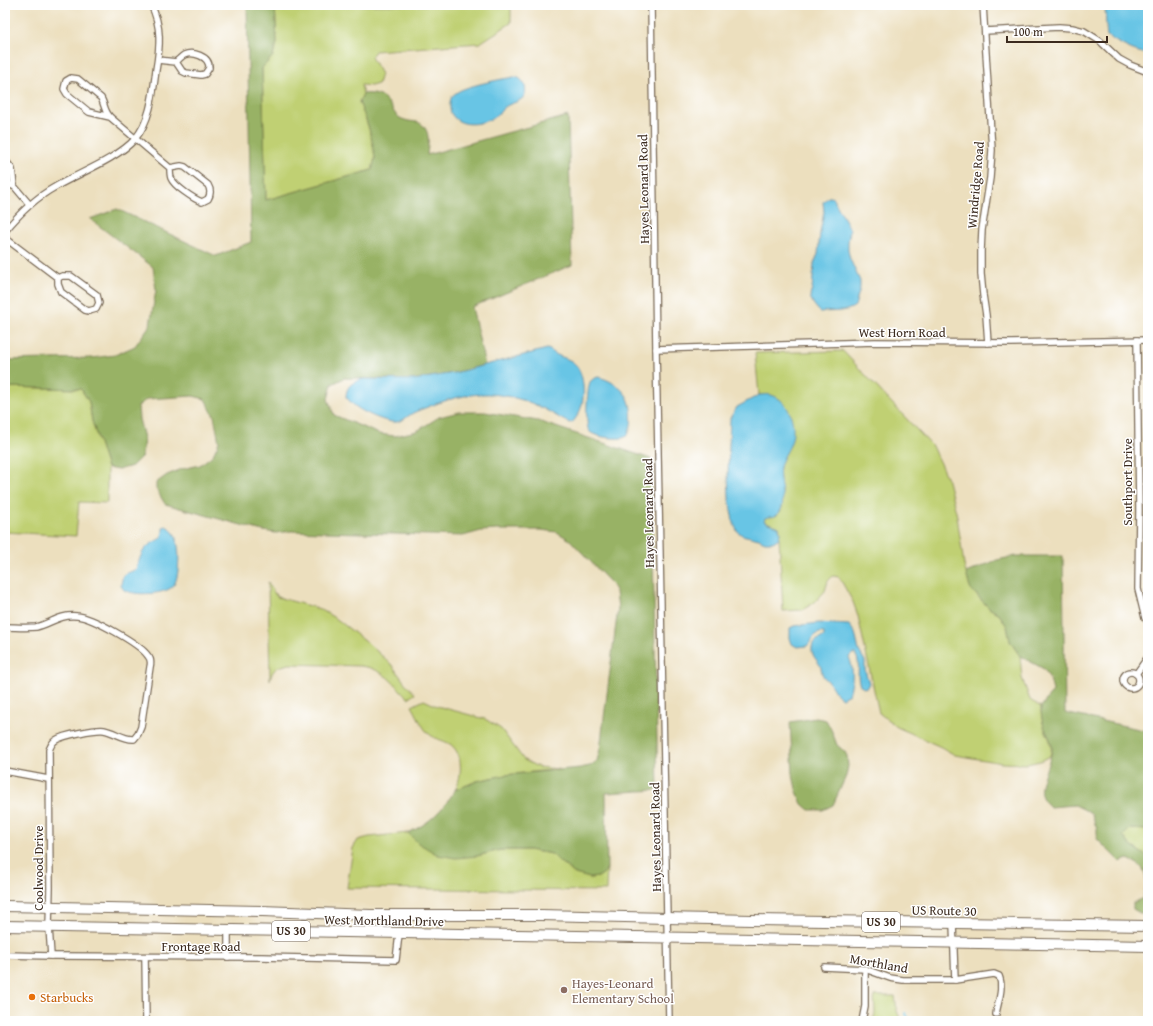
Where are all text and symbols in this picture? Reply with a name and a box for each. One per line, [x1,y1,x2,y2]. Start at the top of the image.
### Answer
scale bar [1007,18,1107,44]
text: 100 m [1013,23,1043,40]
street label: Hayes Leonard Road [633,134,654,244]
street label: Windridge Road [962,141,989,229]
street label: West Horn Road [858,323,946,342]
street label: Southport Drive [1118,438,1137,526]
street label: Hayes Leonard Road [638,458,659,568]
street label: Hayes Leonard Road [645,782,666,892]
street label: Coolwood Drive [29,825,48,911]
street label: US Route 30 [911,900,977,921]
street label: West Morthland Drive [324,910,444,931]
road number: US 30 [862,912,900,932]
road number: US 30 [272,921,310,941]
street label: Frontage Road [162,937,240,956]
street label: Morthland [848,949,909,978]
place label: Hayes-Leonard Elementary School [572,974,674,1008]
marker: Hayes-Leonard Elementary School [559,985,569,995]
place label: Starbucks [40,988,94,1007]
marker: Starbucks [27,992,37,1002]

